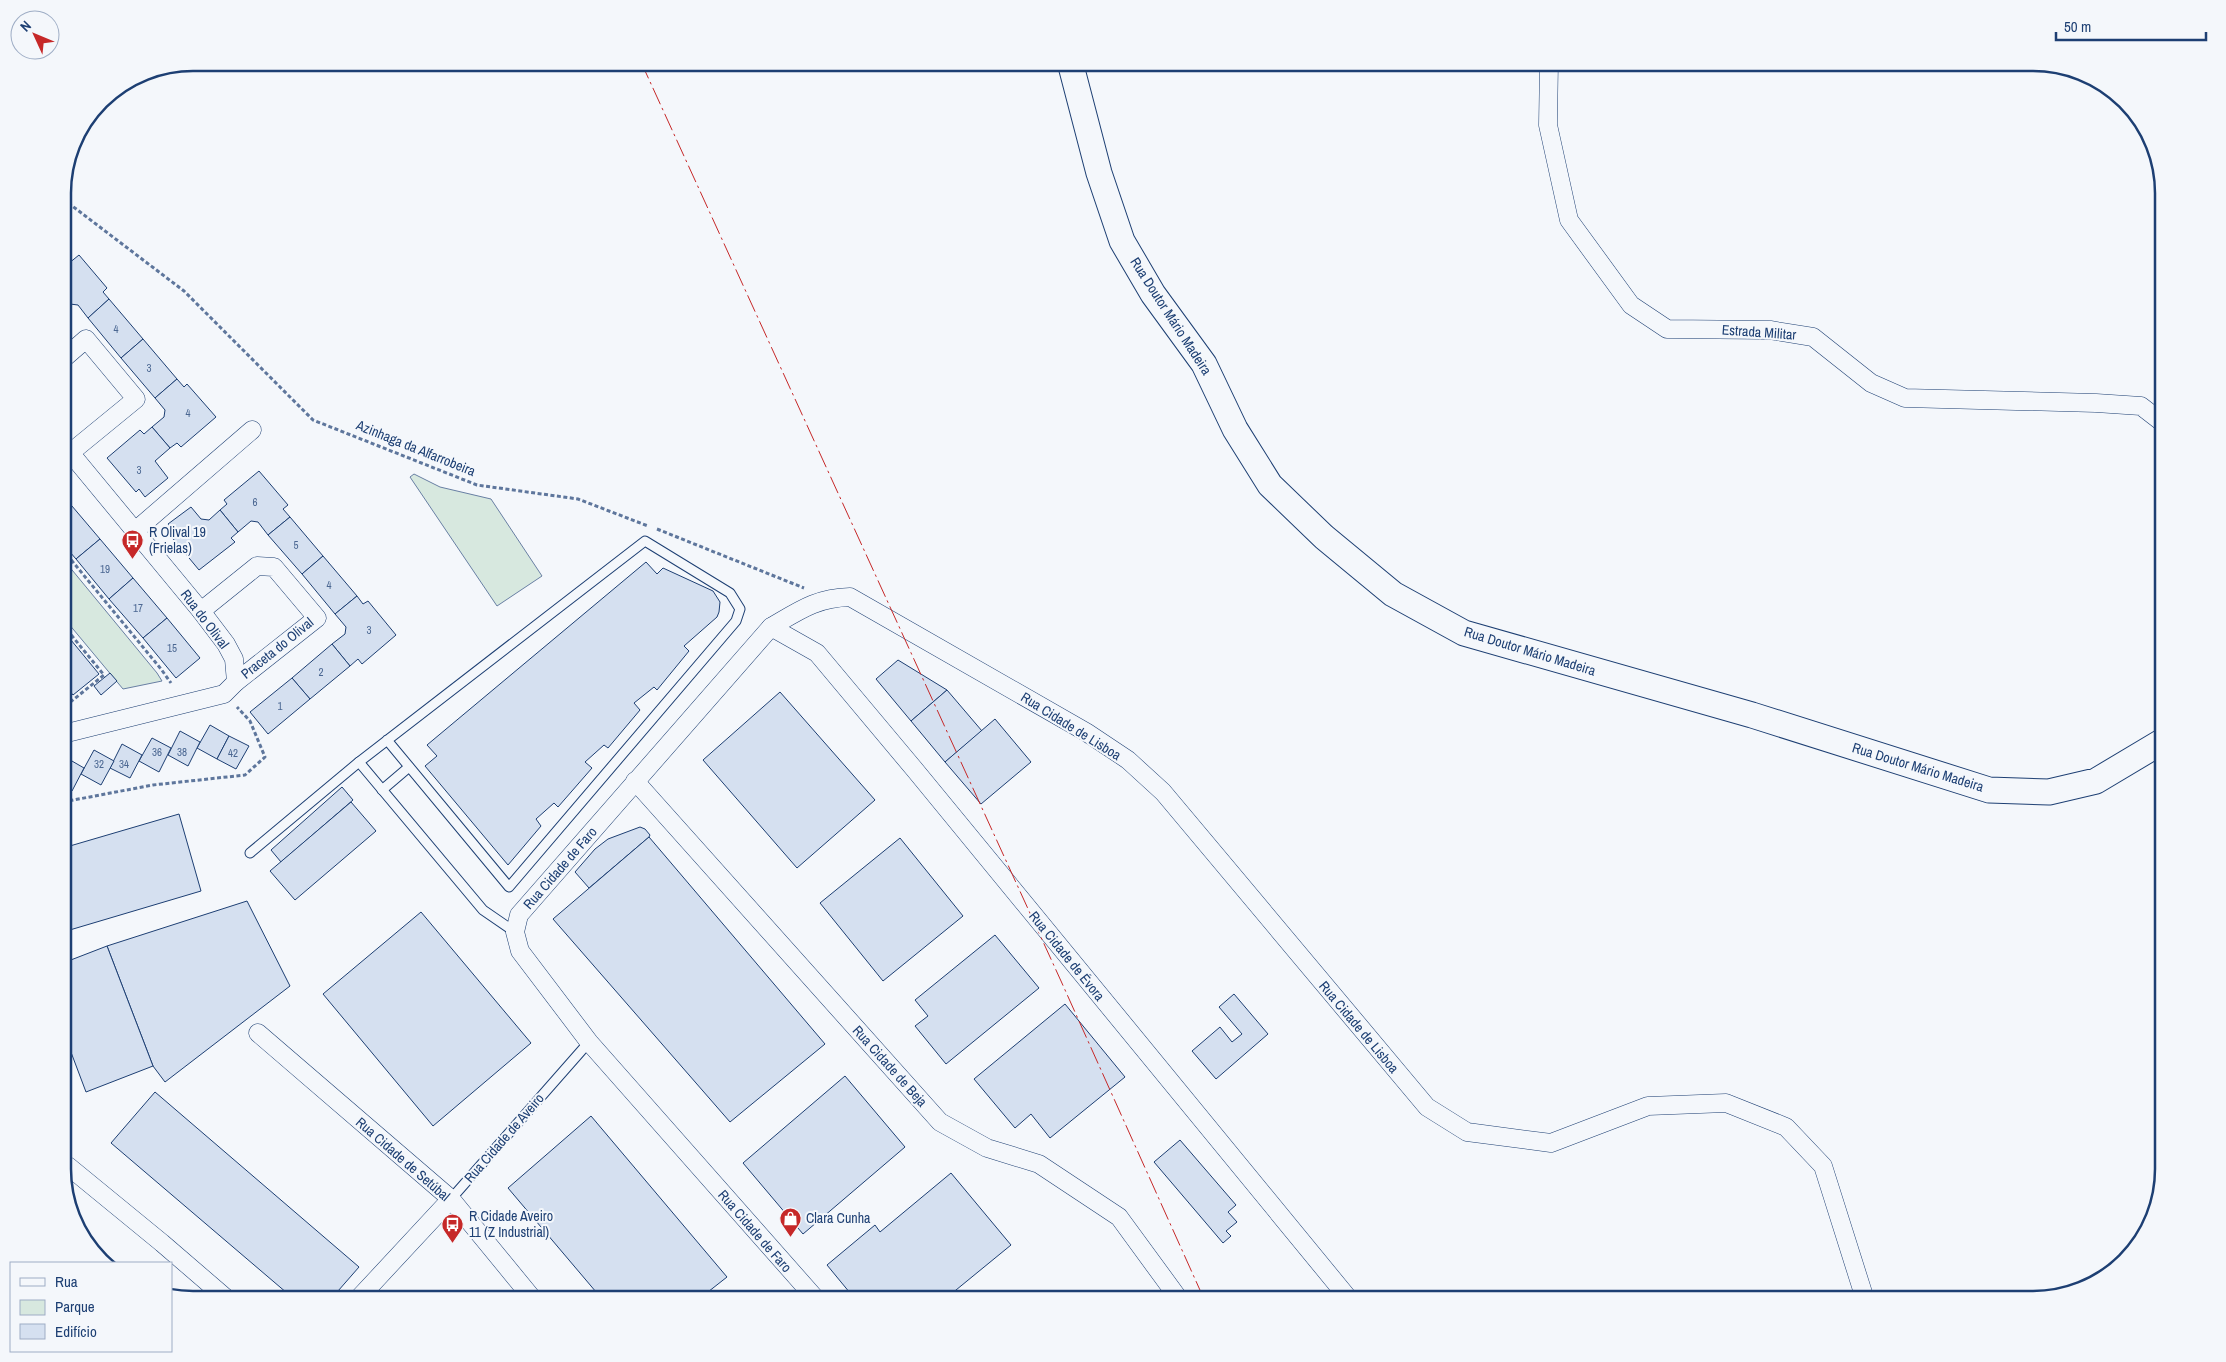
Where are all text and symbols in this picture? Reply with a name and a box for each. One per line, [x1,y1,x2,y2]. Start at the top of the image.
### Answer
north arrow [10,10,60,60]
scale bar [2056,10,2206,42]
text: 50 m [2064,16,2091,37]
text: N [16,17,35,35]
street label: Rua Doutor Mário Madeira [1126,254,1216,379]
street label: Estrada Militar [1721,320,1797,344]
house number: 4 [113,322,119,336]
house number: 3 [146,361,152,375]
house number: 4 [185,406,191,420]
street label: Azinhaga da Alfarrobeira [353,415,479,480]
house number: 3 [136,463,142,477]
house number: 6 [252,495,258,509]
place label: R Olival 19 (Frielas) [149,523,206,557]
bus stop icon: R Olival 19 (Frielas) [121,528,145,559]
house number: 5 [293,538,299,552]
house number: 19 [100,562,110,576]
house number: 4 [326,578,332,592]
street label: Rua do Olival [177,586,233,652]
house number: 17 [133,601,143,615]
street label: Praceta do Olival [237,613,317,683]
street label: Rua Doutor Mário Madeira [1462,622,1599,680]
house number: 3 [366,623,372,637]
house number: 15 [167,641,177,655]
house number: 2 [318,665,324,679]
street label: Rua Cidade de Lisboa [1018,688,1125,764]
house number: 1 [277,699,283,713]
street label: Rua Doutor Mário Madeira [1850,738,1987,796]
house number: 36 [152,745,162,759]
house number: 38 [177,745,187,759]
house number: 42 [228,746,238,760]
house number: 32 [94,757,104,771]
house number: 34 [119,757,129,771]
street label: Rua Cidade de Faro [519,823,601,913]
street label: Rua Cidade de Évora [1025,907,1109,1005]
street label: Rua Cidade de Lisboa [1315,977,1403,1077]
street label: Rua Cidade de Beja [849,1022,932,1111]
street label: Rua Cidade de Aveiro [460,1090,548,1186]
street label: Rua Cidade de Setúbal [352,1113,454,1205]
street label: Rua Cidade de Faro [714,1186,796,1276]
shop icon: Clara Cunha [778,1206,802,1237]
place label: R Cidade Aveiro 11 (Z Industrial) [469,1207,553,1241]
place label: Clara Cunha [806,1209,871,1227]
bus stop icon: R Cidade Aveiro 11 (Z Industrial) [441,1212,465,1243]
legend [10,1262,172,1352]
text: Rua [55,1271,78,1292]
text: Parque [55,1296,95,1317]
text: Edifício [55,1321,97,1342]

